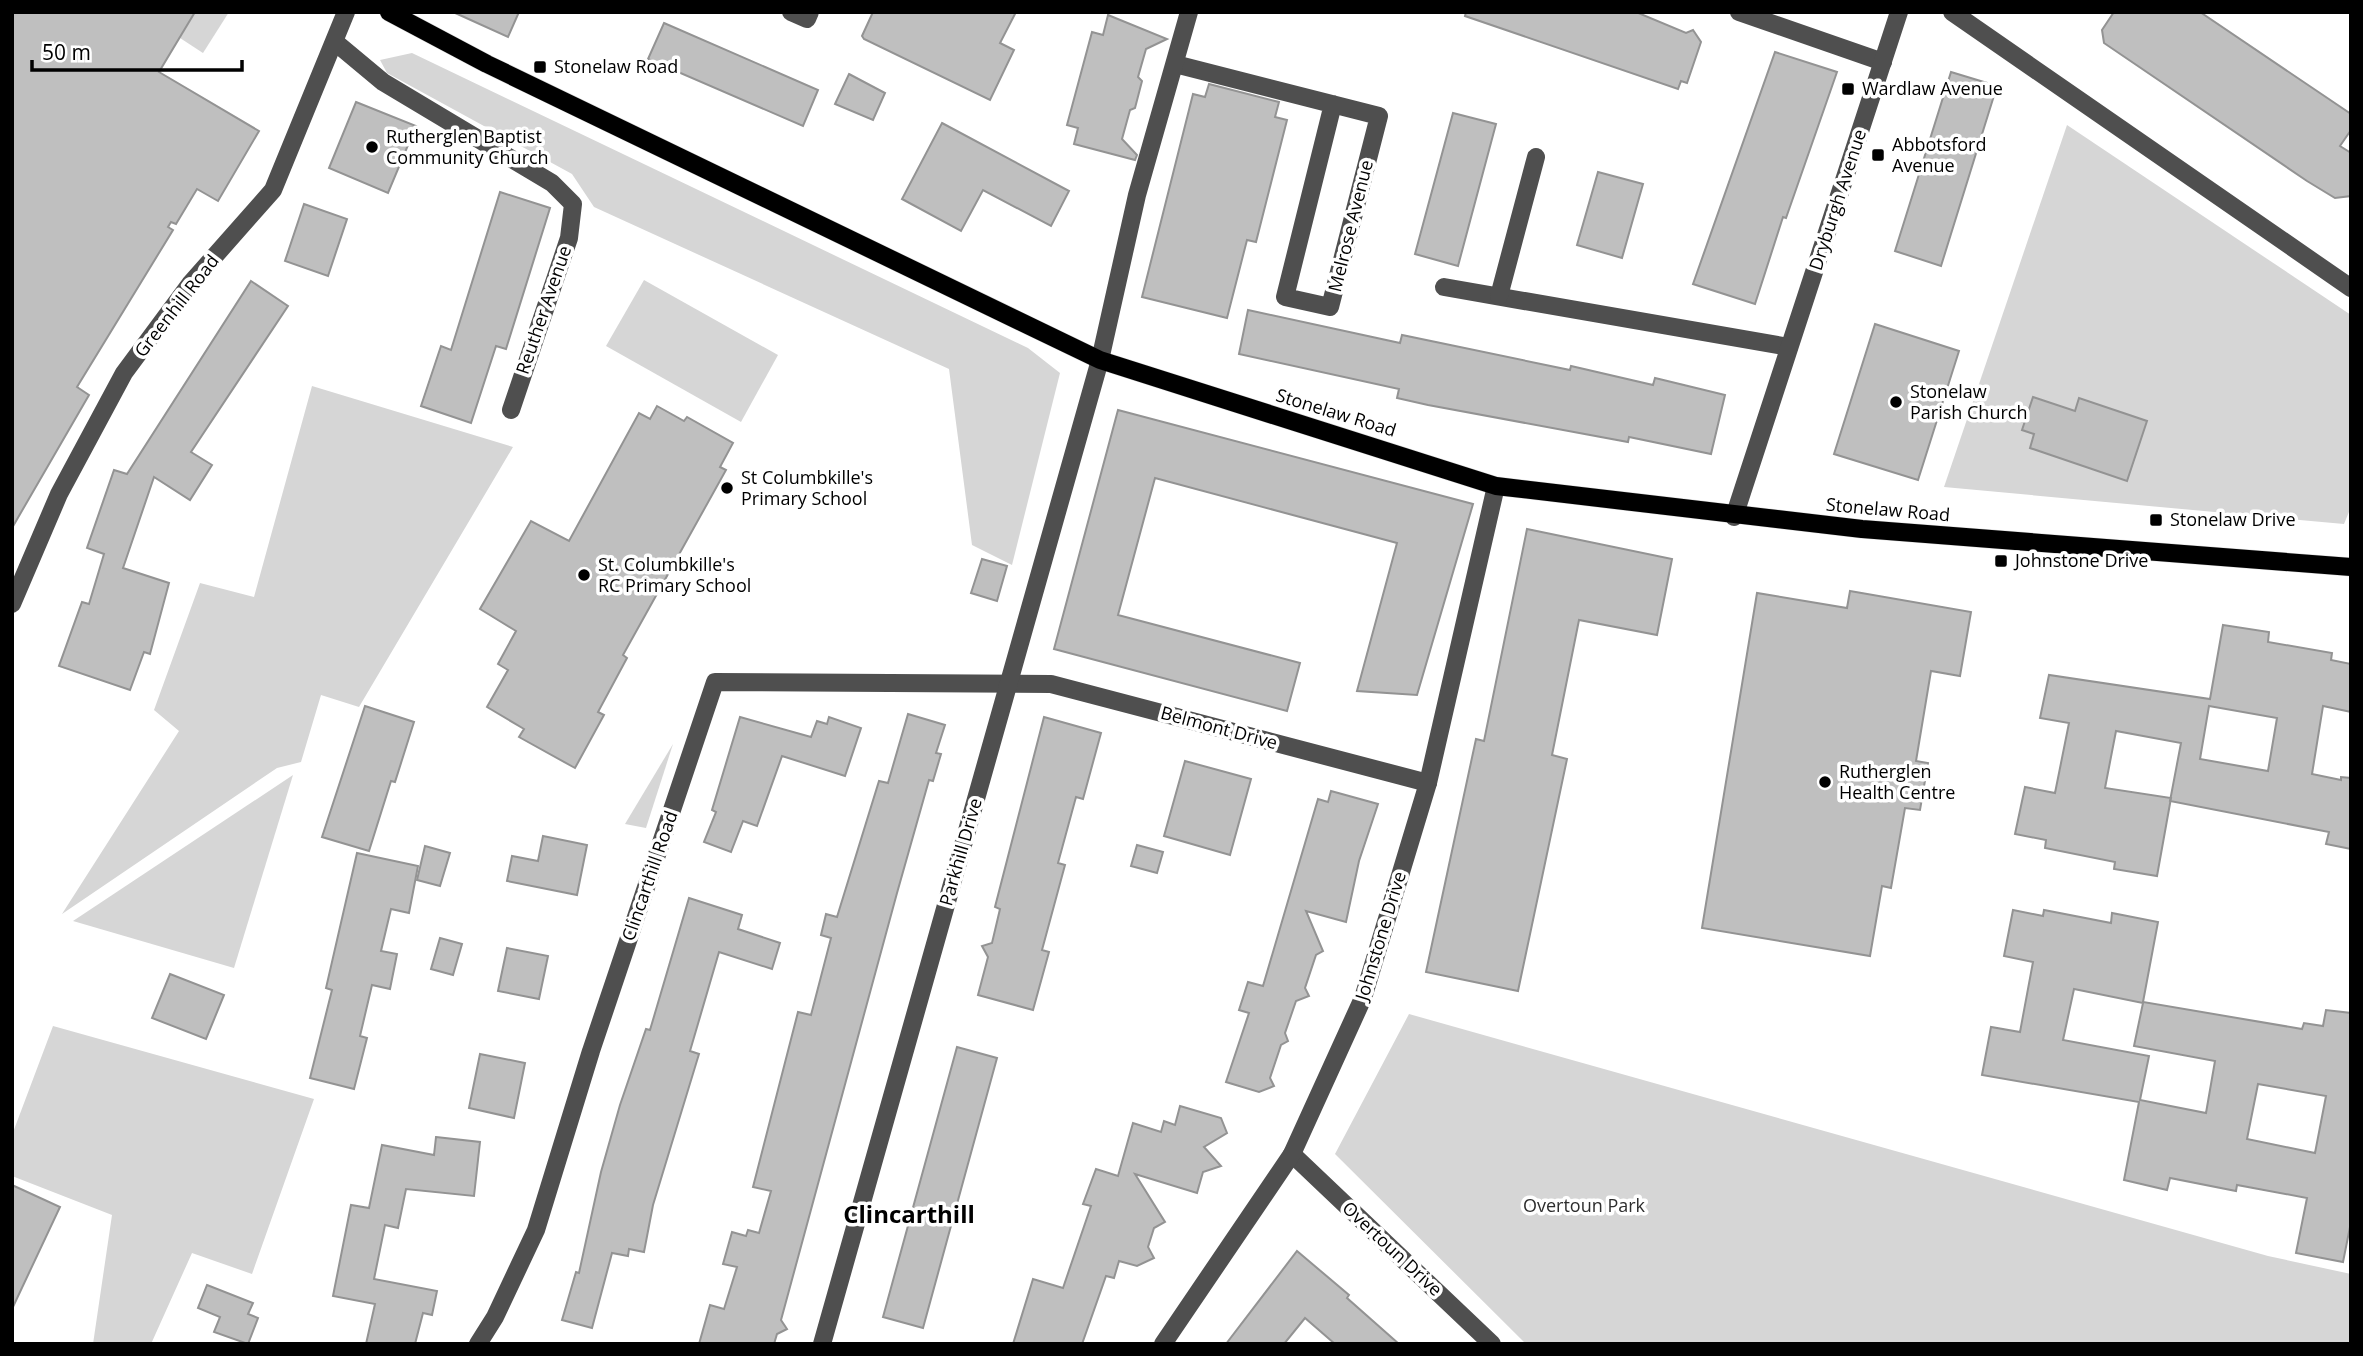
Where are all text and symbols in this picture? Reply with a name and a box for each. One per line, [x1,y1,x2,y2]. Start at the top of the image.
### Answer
scale bar [32,28,242,72]
text: 50 m [42,38,91,66]
place label: Stonelaw Road [554,54,678,78]
marker: Stonelaw Road [532,59,548,75]
place label: Wardlaw Avenue [1862,76,2003,100]
marker: Wardlaw Avenue [1840,81,1856,97]
place label: Rutherglen Baptist Community Church [386,124,549,169]
street label: Dryburgh Avenue [1803,126,1871,273]
place label: Abbotsford Avenue [1892,132,1986,177]
marker: Rutherglen Baptist Community Church [364,139,380,155]
marker: Abbotsford Avenue [1870,147,1886,163]
street label: Melrose Avenue [1322,157,1378,294]
street label: Reuther Avenue [510,242,576,377]
street label: Greenhill Road [129,249,224,362]
place label: Stonelaw Parish Church [1910,379,2027,424]
street label: Stonelaw Road [1273,382,1399,442]
marker: Stonelaw Parish Church [1888,394,1904,410]
place label: St Columbkille's Primary School [741,465,873,510]
marker: St Columbkille's Primary School [719,480,735,496]
street label: Stonelaw Road [1825,492,1951,526]
place label: Stonelaw Drive [2170,507,2296,531]
marker: Stonelaw Drive [2148,512,2164,528]
place label: Johnstone Drive [2013,548,2148,572]
place label: St. Columbkille's RC Primary School [598,552,751,597]
marker: Johnstone Drive [1993,553,2009,569]
marker: St. Columbkille's RC Primary School [576,567,592,583]
street label: Belmont Drive [1158,700,1280,754]
place label: Rutherglen Health Centre [1839,759,1955,804]
marker: Rutherglen Health Centre [1817,774,1833,790]
street label: Parkhill Drive [933,795,987,908]
street label: Clincarthill Road [616,807,683,944]
street label: Johnstone Drive [1348,868,1411,1005]
park label: Overtoun Park [1523,1193,1646,1217]
street label: Overtoun Drive [1338,1196,1448,1301]
district label: Clincarthill [843,1197,975,1230]

